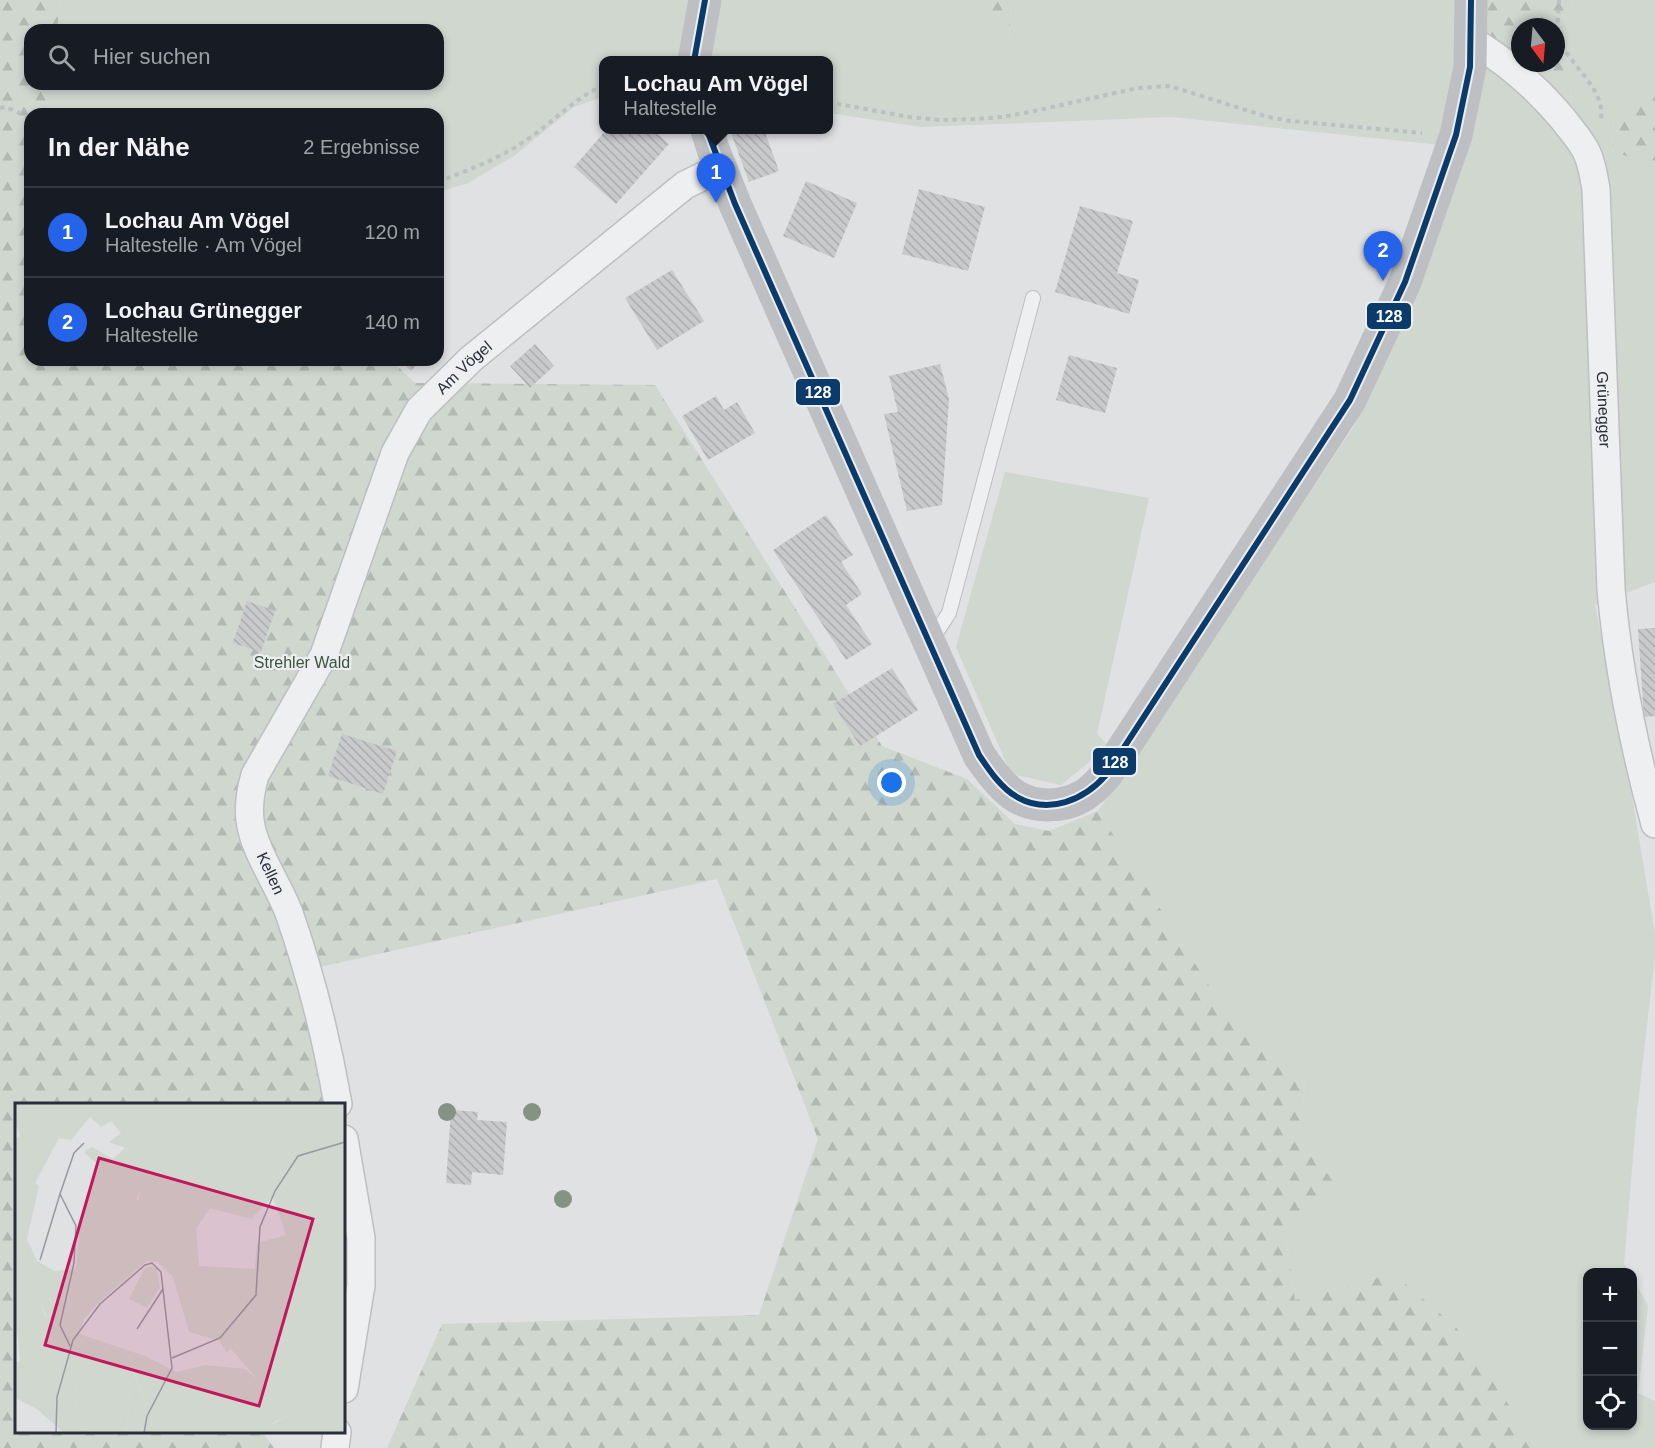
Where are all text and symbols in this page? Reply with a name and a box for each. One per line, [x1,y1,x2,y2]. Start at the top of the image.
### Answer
north arrow [1511,18,1565,72]
search box [24,24,444,90]
icon: search [45,41,78,74]
text: Hier suchen [93,44,210,69]
popup [599,56,833,134]
text: Lochau Am Vögel [624,71,808,96]
text: Haltestelle [624,97,717,119]
text: In der Nähe [48,132,190,162]
text: 2 Ergebnisse [303,136,420,158]
pin: 1 [696,154,736,203]
text: Lochau Am Vögel [105,208,290,233]
text: 1 [62,221,73,243]
text: 120 m [364,221,420,243]
pin: 2 [1364,232,1402,281]
text: Haltestelle · Am Vögel [105,234,302,256]
text: Lochau Grünegger [105,298,302,323]
line badge: 128 [1366,302,1412,330]
text: 128 [1376,308,1402,325]
text: 2 [62,311,73,333]
text: 140 m [364,311,420,333]
text: Haltestelle [105,324,198,346]
street label: Am Vögel [433,338,495,397]
street label: Grünegger [1594,371,1614,449]
line badge: 128 [795,378,841,406]
text: 128 [805,384,831,401]
park label: Strehler Wald [254,654,350,671]
line badge: 128 [1092,747,1137,776]
text: 128 [1102,754,1128,771]
your location [877,768,906,797]
street label: Kellen [253,849,288,897]
inset map [15,1103,345,1433]
map controls [1583,1268,1637,1430]
button: + [1583,1268,1637,1322]
button: − [1583,1322,1637,1376]
button: locate [1583,1376,1637,1430]

